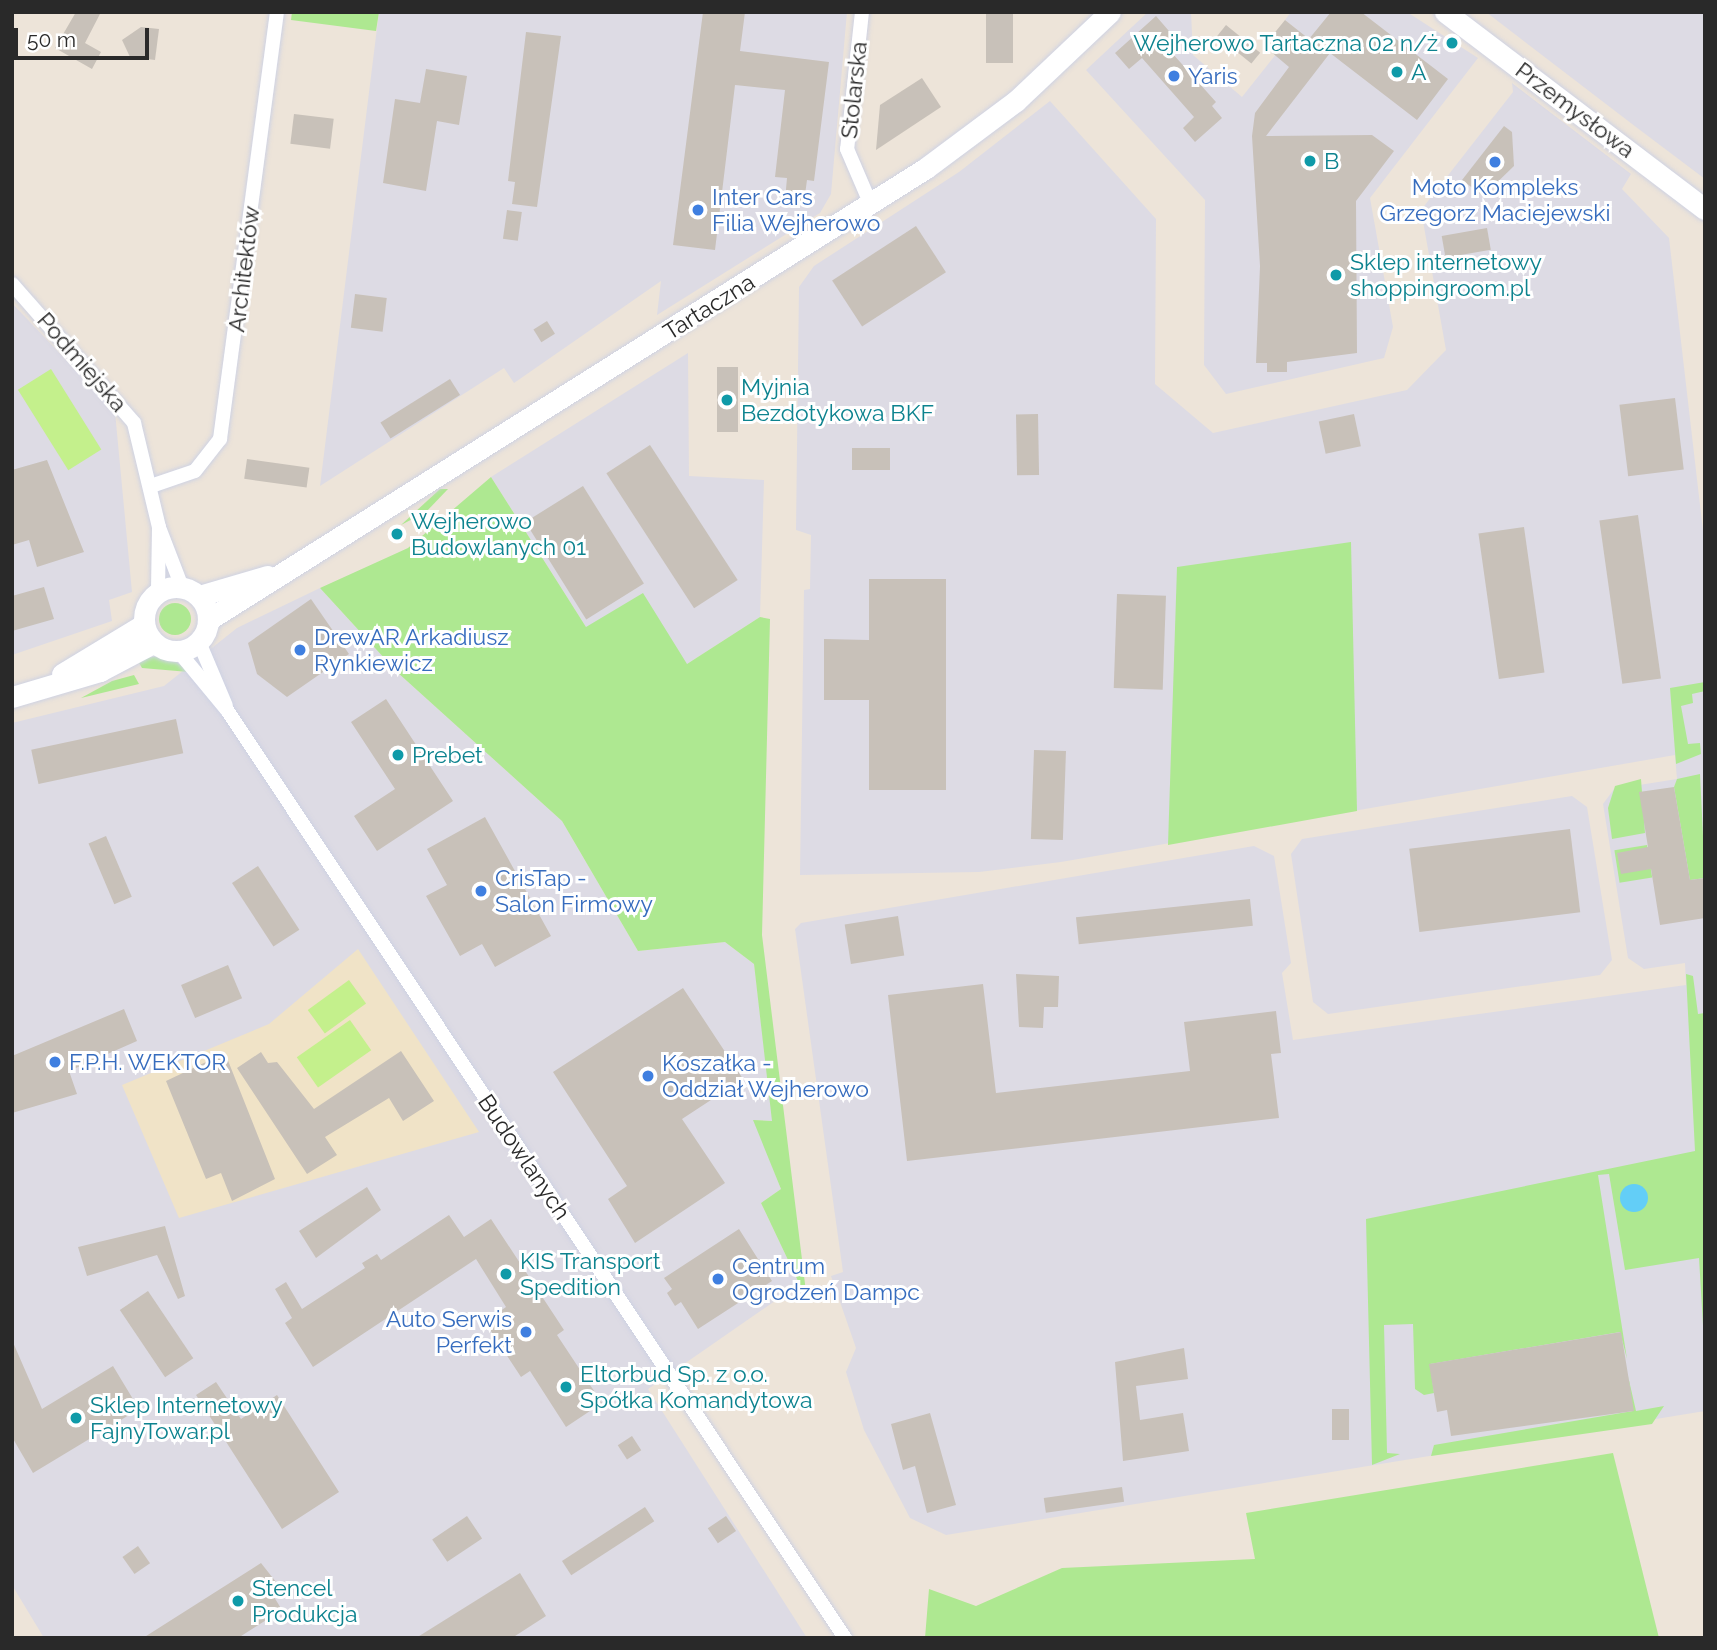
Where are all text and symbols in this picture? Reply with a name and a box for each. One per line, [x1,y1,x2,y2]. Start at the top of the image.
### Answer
scale bar [18,14,152,58]
text: 50 m [27,27,76,52]
place label: Wejherowo Tartaczna 02 n/ż [1133,29,1438,57]
marker: Wejherowo Tartaczna 02 n/ż [1444,35,1460,51]
street label: Stolarska [835,40,873,140]
street label: Przemysłowa [1510,56,1640,164]
place label: A [1411,58,1427,86]
place label: Yaris [1188,62,1238,90]
marker: A [1389,64,1405,80]
marker: Yaris [1166,68,1182,84]
place label: B [1324,147,1339,175]
marker: B [1302,153,1318,169]
marker: Moto Kompleks Grzegorz Maciejewski [1487,154,1503,170]
place label: Moto Kompleks Grzegorz Maciejewski [1379,173,1611,227]
place label: Inter Cars Filia Wejherowo [712,183,881,237]
marker: Inter Cars Filia Wejherowo [690,202,706,218]
street label: Architektów [223,204,265,334]
place label: Sklep internetowy shoppingroom.pl [1350,248,1542,302]
marker: Sklep internetowy shoppingroom.pl [1328,267,1344,283]
street label: Tartaczna [658,268,760,346]
street label: Podmiejska [31,307,133,417]
place label: Myjnia Bezdotykowa BKF [741,373,934,427]
marker: Myjnia Bezdotykowa BKF [719,392,735,408]
place label: Wejherowo Budowlanych 01 [411,507,586,561]
marker: Wejherowo Budowlanych 01 [389,526,405,542]
place label: DrewAR Arkadiusz Rynkiewicz [314,623,509,677]
marker: DrewAR Arkadiusz Rynkiewicz [292,642,308,658]
place label: Prebet [412,741,483,769]
marker: Prebet [390,747,406,763]
place label: CrisTap - Salon Firmowy [495,864,653,918]
marker: CrisTap - Salon Firmowy [473,883,489,899]
place label: F.P.H. WEKTOR [69,1048,227,1076]
place label: Koszałka - Oddział Wejherowo [662,1049,870,1103]
marker: F.P.H. WEKTOR [47,1054,63,1070]
marker: Koszałka - Oddział Wejherowo [640,1068,656,1084]
street label: Budowlanych [472,1089,576,1225]
place label: KIS Transport Spedition [520,1247,661,1301]
place label: Centrum Ogrodzeń Dampc [732,1252,920,1306]
marker: KIS Transport Spedition [498,1266,514,1282]
marker: Centrum Ogrodzeń Dampc [710,1271,726,1287]
place label: Auto Serwis Perfekt [386,1305,512,1359]
marker: Auto Serwis Perfekt [518,1324,534,1340]
place label: Eltorbud Sp. z o.o. Spółka Komandytowa [580,1360,812,1414]
marker: Eltorbud Sp. z o.o. Spółka Komandytowa [558,1379,574,1395]
place label: Sklep Internetowy FajnyTowar.pl [90,1391,283,1445]
marker: Sklep Internetowy FajnyTowar.pl [68,1410,84,1426]
place label: Stencel Produkcja [252,1574,358,1628]
marker: Stencel Produkcja [230,1593,246,1609]

